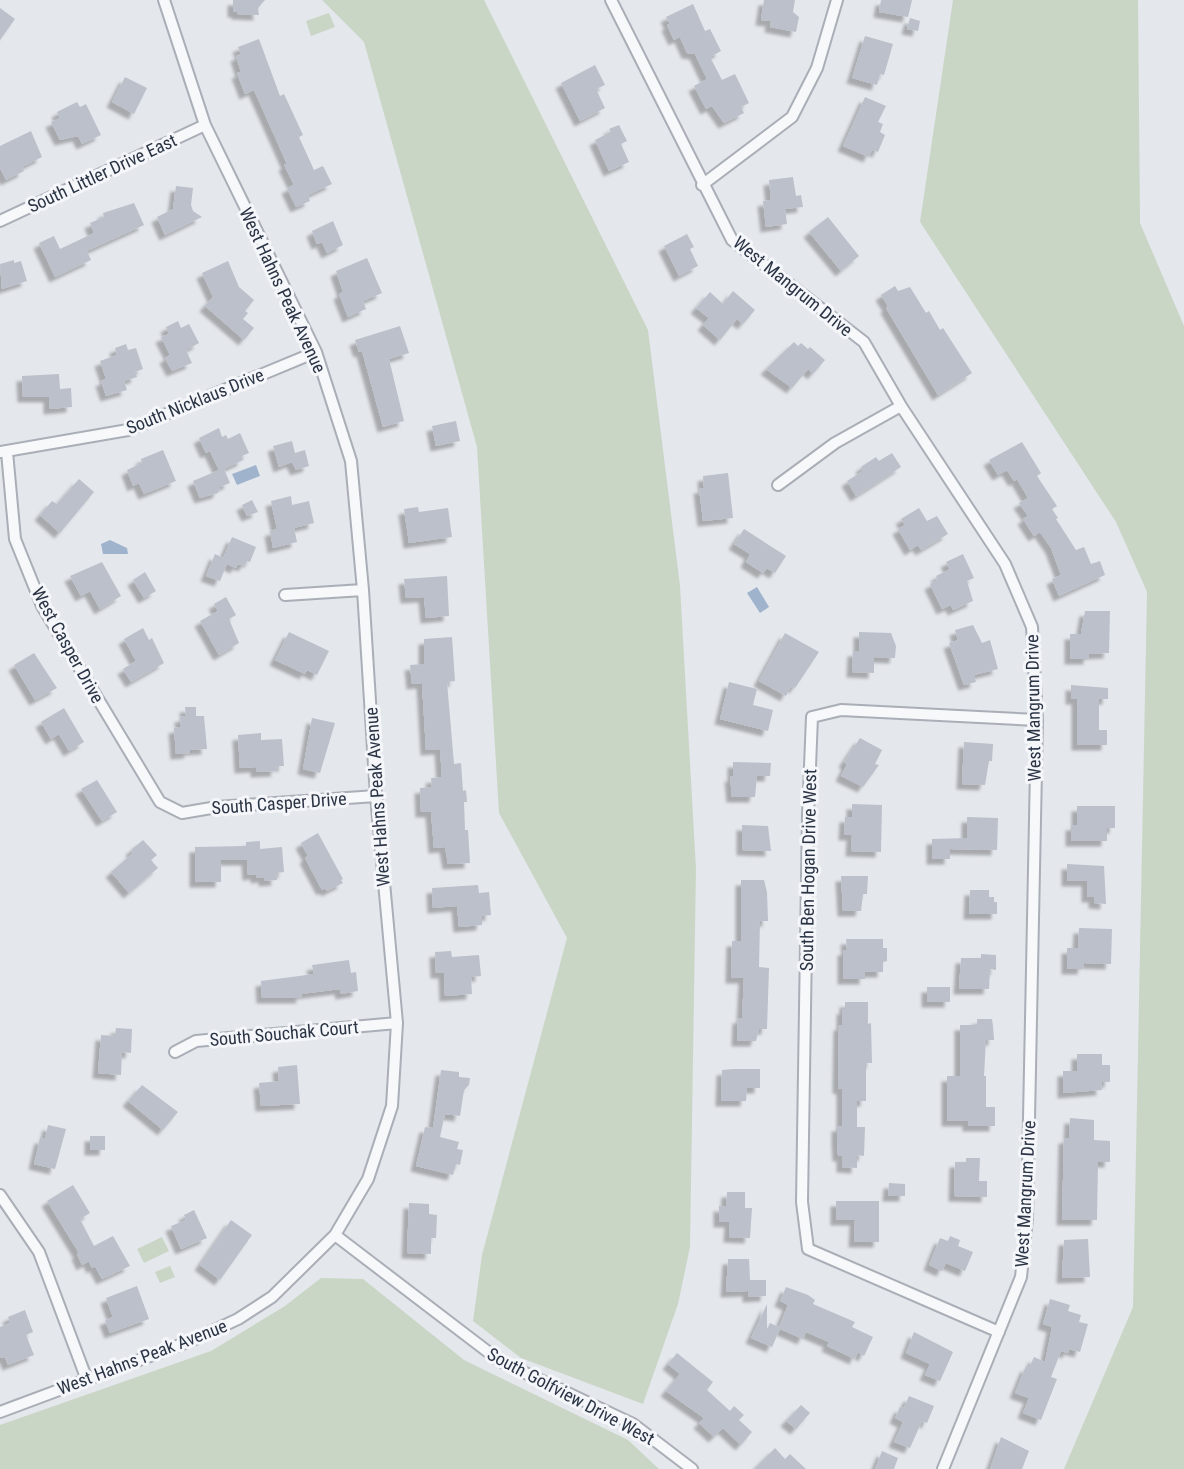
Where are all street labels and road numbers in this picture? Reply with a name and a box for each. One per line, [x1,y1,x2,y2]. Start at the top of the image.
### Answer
street label: South Littler Drive East [24,129,180,217]
street label: West Hahns Peak Avenue [235,204,331,376]
street label: West Mangrum Drive [729,232,857,340]
street label: South Nicklaus Drive [123,364,267,438]
street label: West Casper Drive [27,583,109,707]
street label: West Mangrum Drive [1021,634,1045,782]
street label: West Hahns Peak Avenue [360,706,394,888]
street label: South Ben Hogan Drive West [796,769,820,971]
street label: South Casper Drive [211,788,347,818]
street label: South Souchak Court [209,1016,359,1050]
street label: West Mangrum Drive [1011,1120,1039,1268]
street label: West Hahns Peak Avenue [54,1315,230,1399]
street label: South Golfview Drive West [484,1343,658,1449]

